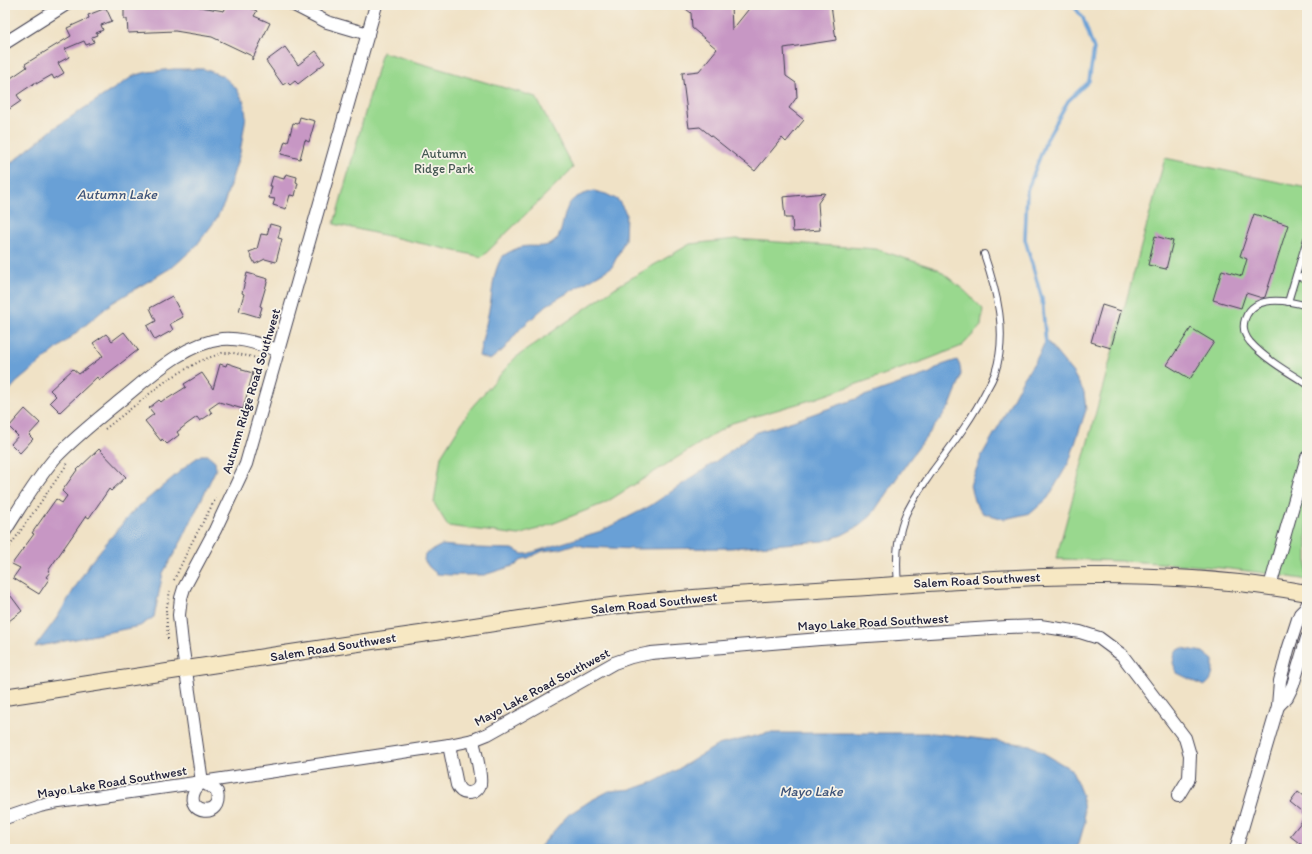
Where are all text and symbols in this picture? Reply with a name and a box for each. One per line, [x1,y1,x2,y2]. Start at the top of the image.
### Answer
park label: Autumn Ridge Park [414,146,474,176]
water label: Autumn Lake [77,186,158,203]
street label: Autumn Ridge Road Southwest [219,306,283,475]
street label: Salem Road Southwest [913,569,1041,591]
street label: Salem Road Southwest [590,589,718,617]
street label: Mayo Lake Road Southwest [797,611,949,633]
street label: Salem Road Southwest [269,630,397,664]
street label: Mayo Lake Road Southwest [472,645,612,729]
street label: Mayo Lake Road Southwest [36,763,188,801]
water label: Mayo Lake [779,783,844,800]

